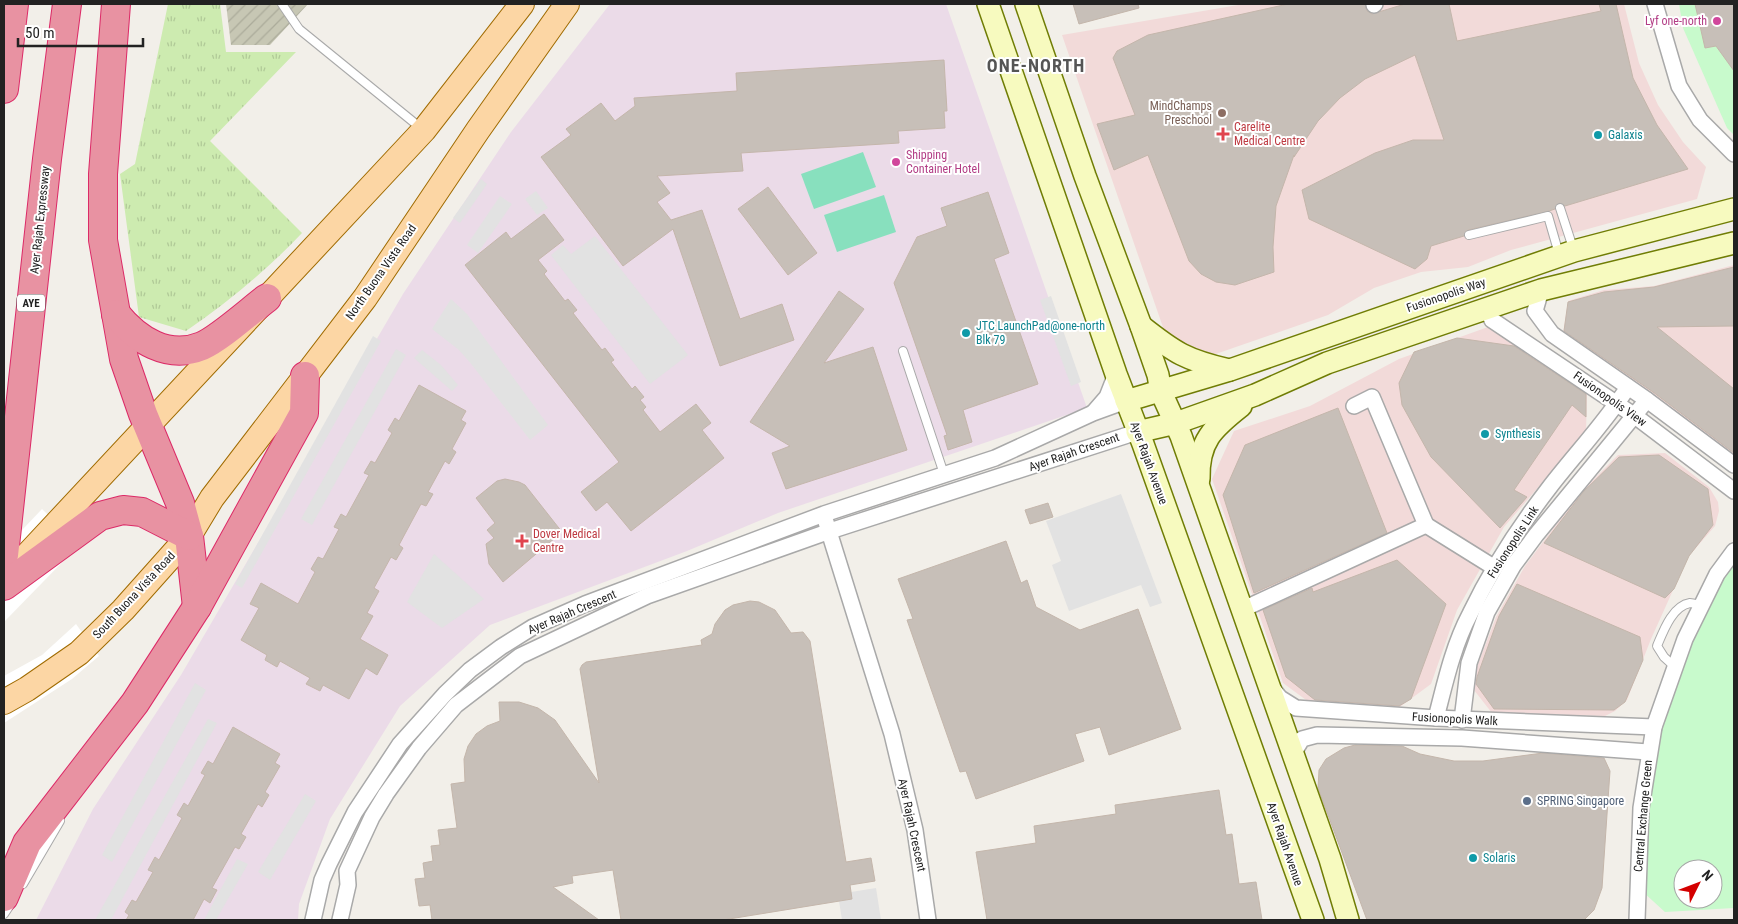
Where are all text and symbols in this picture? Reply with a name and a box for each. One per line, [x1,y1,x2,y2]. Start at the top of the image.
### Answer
place label: Lyf one-north [1645,14,1707,28]
scale bar [18,15,142,47]
marker: Lyf one-north [1711,15,1723,27]
text: 50 m [25,24,55,42]
district label: ONE-NORTH [987,55,1085,76]
place label: MindChamps Preschool [1150,99,1212,127]
marker: MindChamps Preschool [1216,107,1228,119]
place label: Carelite Medical Centre [1234,120,1306,148]
marker: Carelite Medical Centre [1216,127,1230,141]
place label: Galaxis [1608,128,1643,142]
marker: Galaxis [1592,129,1604,141]
place label: Shipping Container Hotel [906,148,980,176]
marker: Shipping Container Hotel [890,156,902,168]
street label: Ayer Rajah Expressway [27,165,53,275]
street label: North Buona Vista Road [343,222,419,322]
street label: Fusionopolis Way [1405,275,1487,315]
road number: AYE [17,294,45,312]
place label: JTC LaunchPad@one-north Blk 79 [976,319,1105,347]
marker: JTC LaunchPad@one-north Blk 79 [960,327,972,339]
street label: Fusionopolis View [1571,369,1649,430]
street label: Ayer Rajah Avenue [1128,420,1171,507]
place label: Synthesis [1495,427,1541,441]
marker: Synthesis [1479,428,1491,440]
street label: Ayer Rajah Crescent [1027,430,1121,474]
street label: Fusionopolis Link [1485,503,1542,581]
place label: Dover Medical Centre [533,527,600,555]
marker: Dover Medical Centre [515,534,529,548]
street label: South Buona Vista Road [90,549,178,641]
street label: Ayer Rajah Crescent [526,587,619,637]
street label: Fusionopolis Walk [1412,710,1499,728]
street label: Central Exchange Green [1631,759,1655,873]
street label: Ayer Rajah Crescent [895,777,929,873]
place label: SPRING Singapore [1537,794,1624,808]
marker: SPRING Singapore [1521,795,1533,807]
street label: Ayer Rajah Avenue [1264,800,1306,888]
place label: Solaris [1483,851,1516,865]
marker: Solaris [1467,852,1479,864]
north arrow [1673,859,1723,909]
text: N [1699,867,1716,884]

